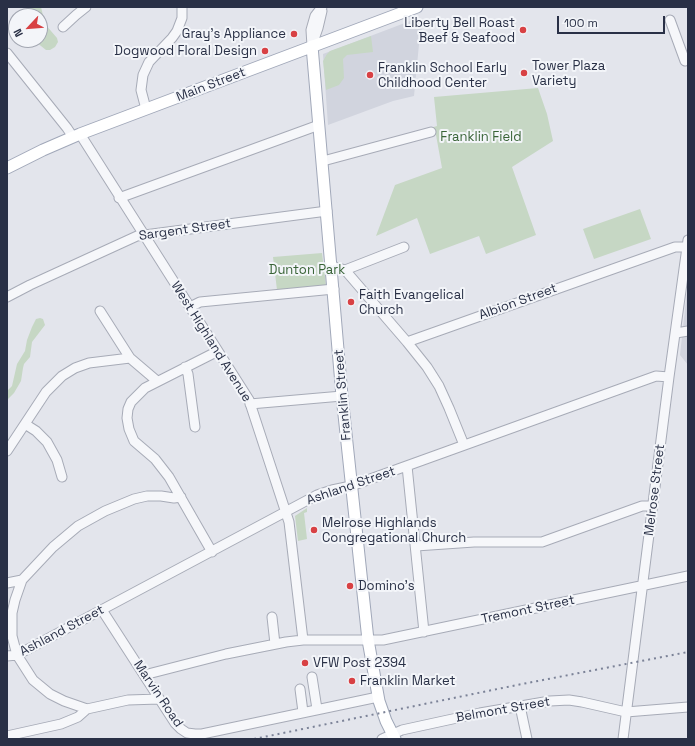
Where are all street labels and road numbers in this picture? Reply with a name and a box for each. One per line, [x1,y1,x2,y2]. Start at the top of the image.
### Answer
street label: Main Street [174,65,248,105]
street label: Sargent Street [138,216,232,244]
street label: West Highland Avenue [168,279,254,405]
street label: Albion Street [477,281,559,323]
street label: Franklin Street [331,349,355,441]
street label: Melrose Street [642,443,668,537]
street label: Ashland Street [304,463,398,509]
street label: Tremont Street [480,592,576,628]
street label: Ashland Street [17,602,107,660]
street label: Marvin Road [130,658,186,730]
street label: Belmont Street [455,694,551,726]

